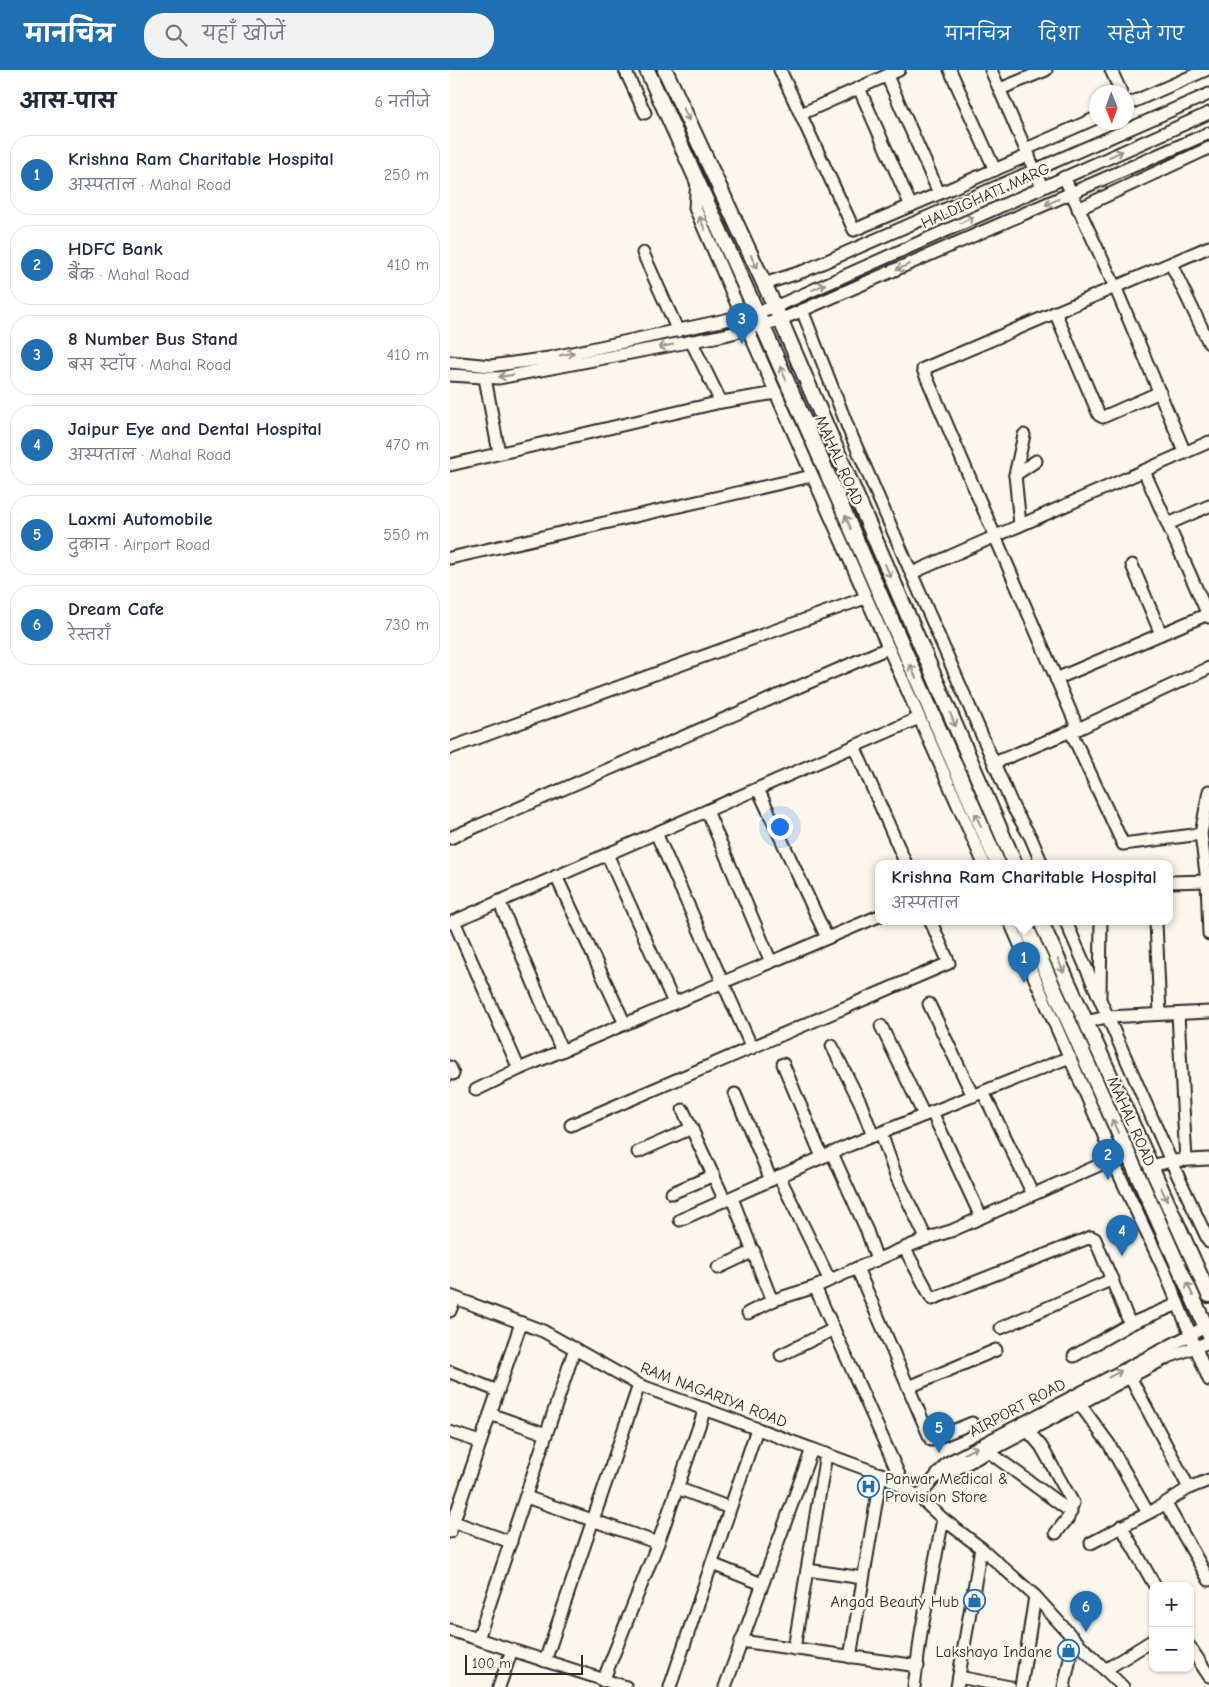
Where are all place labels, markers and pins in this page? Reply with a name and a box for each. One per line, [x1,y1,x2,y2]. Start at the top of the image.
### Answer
pin: 3 [726,303,758,344]
pin: 1 [1008,942,1040,983]
pin: 2 [1092,1139,1124,1180]
pin: 4 [1106,1215,1138,1256]
pin: 5 [923,1412,955,1453]
place label: Panwar Medical & Provision Store [885,1470,1008,1506]
hospital icon: Panwar Medical & Provision Store [857,1475,881,1499]
shop icon: Angad Beauty Hub [963,1589,987,1613]
pin: 6 [1070,1591,1102,1632]
place label: Angad Beauty Hub [831,1593,959,1611]
shop icon: Lakshaya Indane [1056,1639,1080,1663]
place label: Lakshaya Indane [936,1643,1052,1661]

